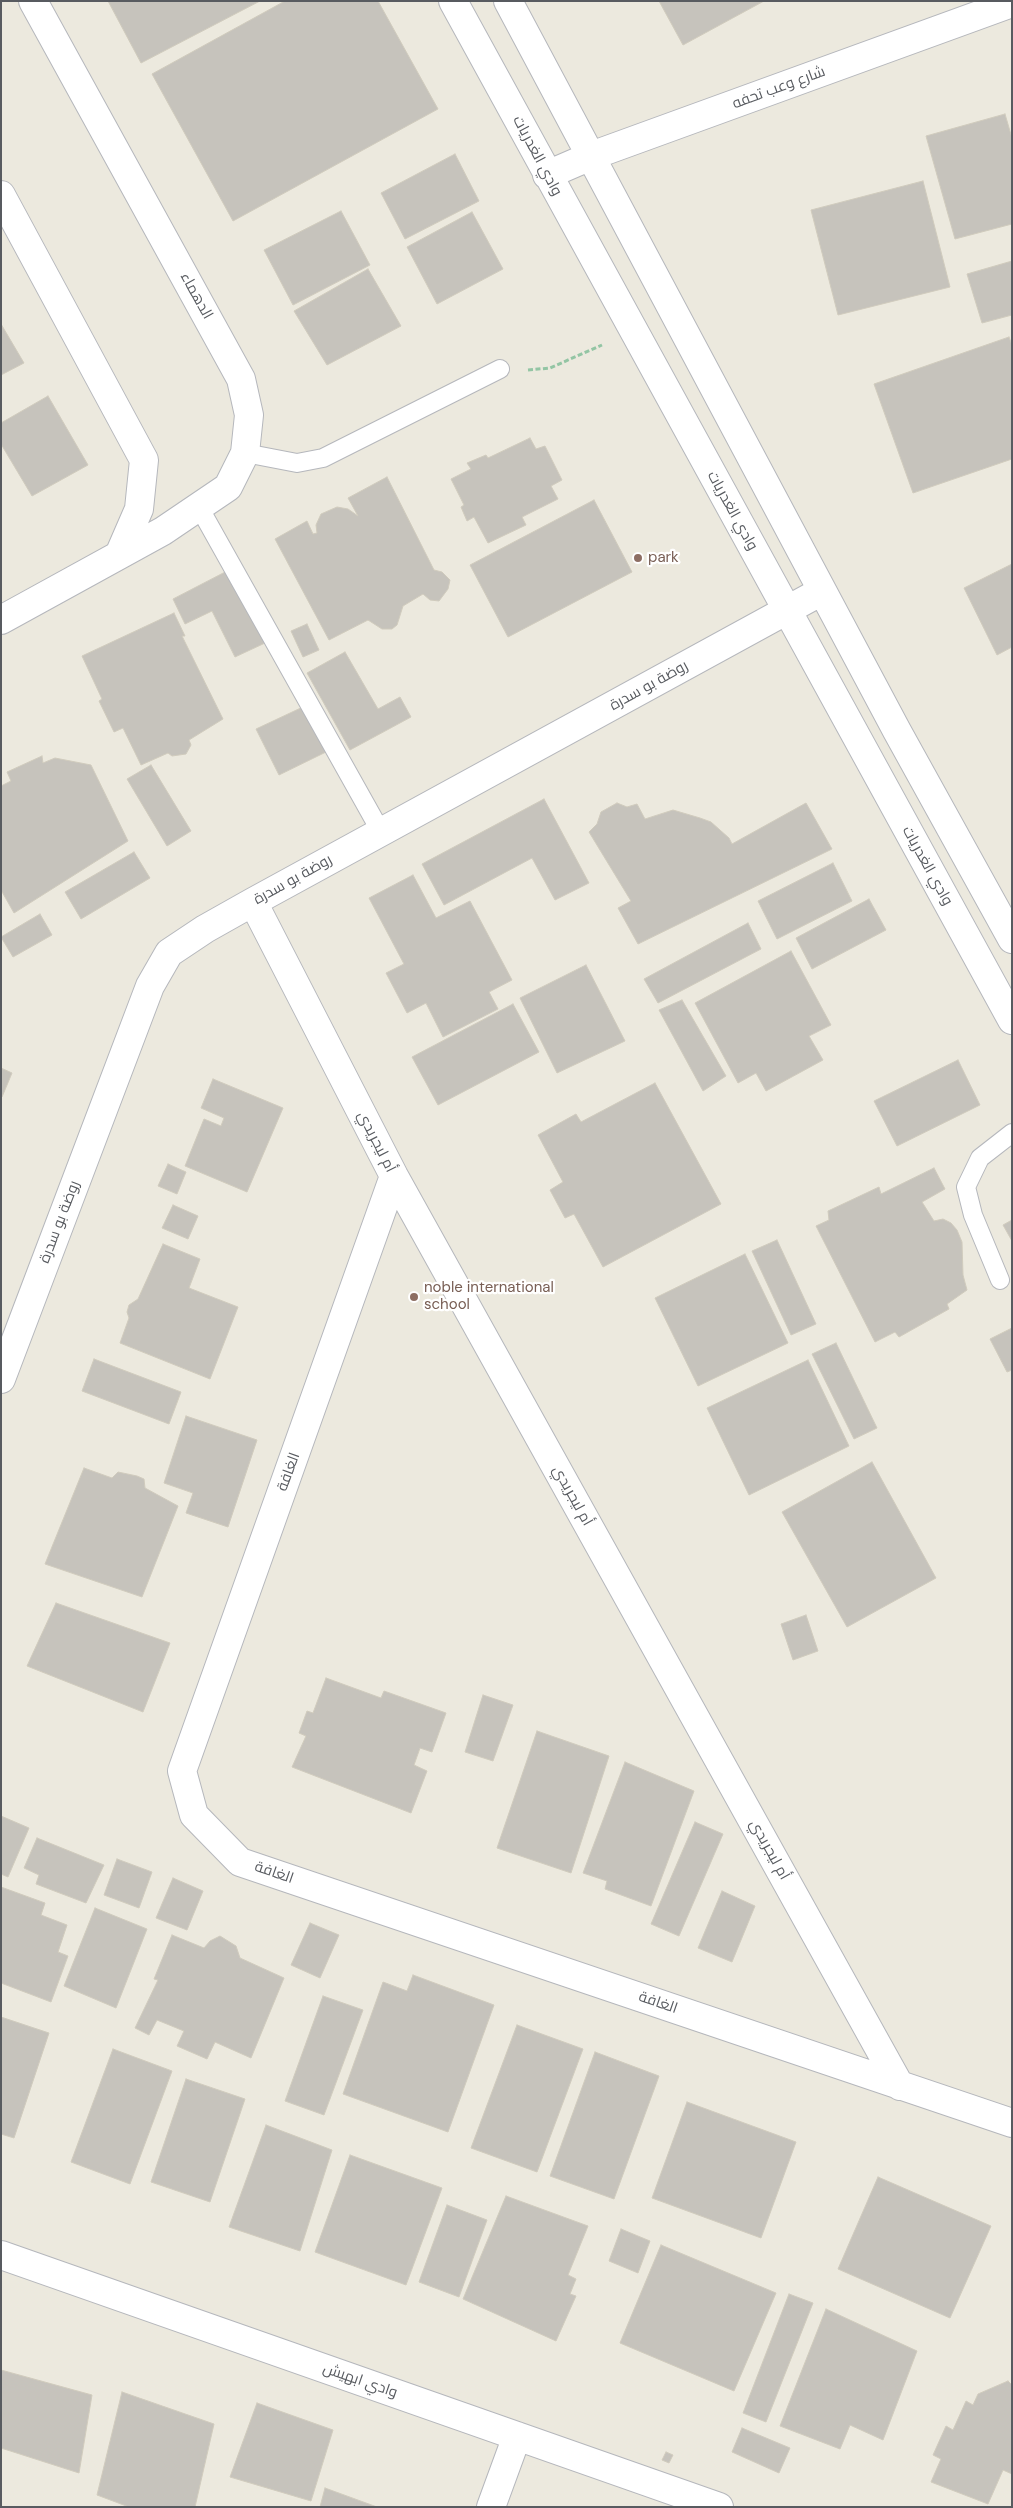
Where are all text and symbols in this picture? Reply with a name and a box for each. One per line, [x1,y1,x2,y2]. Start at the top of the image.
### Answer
street label: شارع وعب تحفه [730,63,828,113]
street label: وادي الغدريات [508,113,566,199]
street label: الدهماء [176,269,216,323]
street label: وادي الغدريات [703,468,761,554]
place label: park [648,549,679,567]
marker: park [632,552,644,564]
street label: روضة بو سدرة [607,657,691,715]
street label: وادي الغدريات [898,823,956,909]
street label: روضة بو سدرة [251,851,335,909]
street label: أم ليجريدي [353,1108,399,1176]
street label: روضة بو سدرة [36,1178,84,1266]
place label: noble international school [424,1279,554,1314]
marker: noble international school [408,1291,420,1303]
street label: الغافة [274,1450,304,1494]
street label: أم ليجريدي [548,1463,596,1529]
street label: أم ليجريدي [745,1817,793,1883]
street label: الغافة [252,1858,296,1888]
street label: الغافة [636,1988,680,2018]
street label: وادي ابهيش [320,2360,400,2402]

